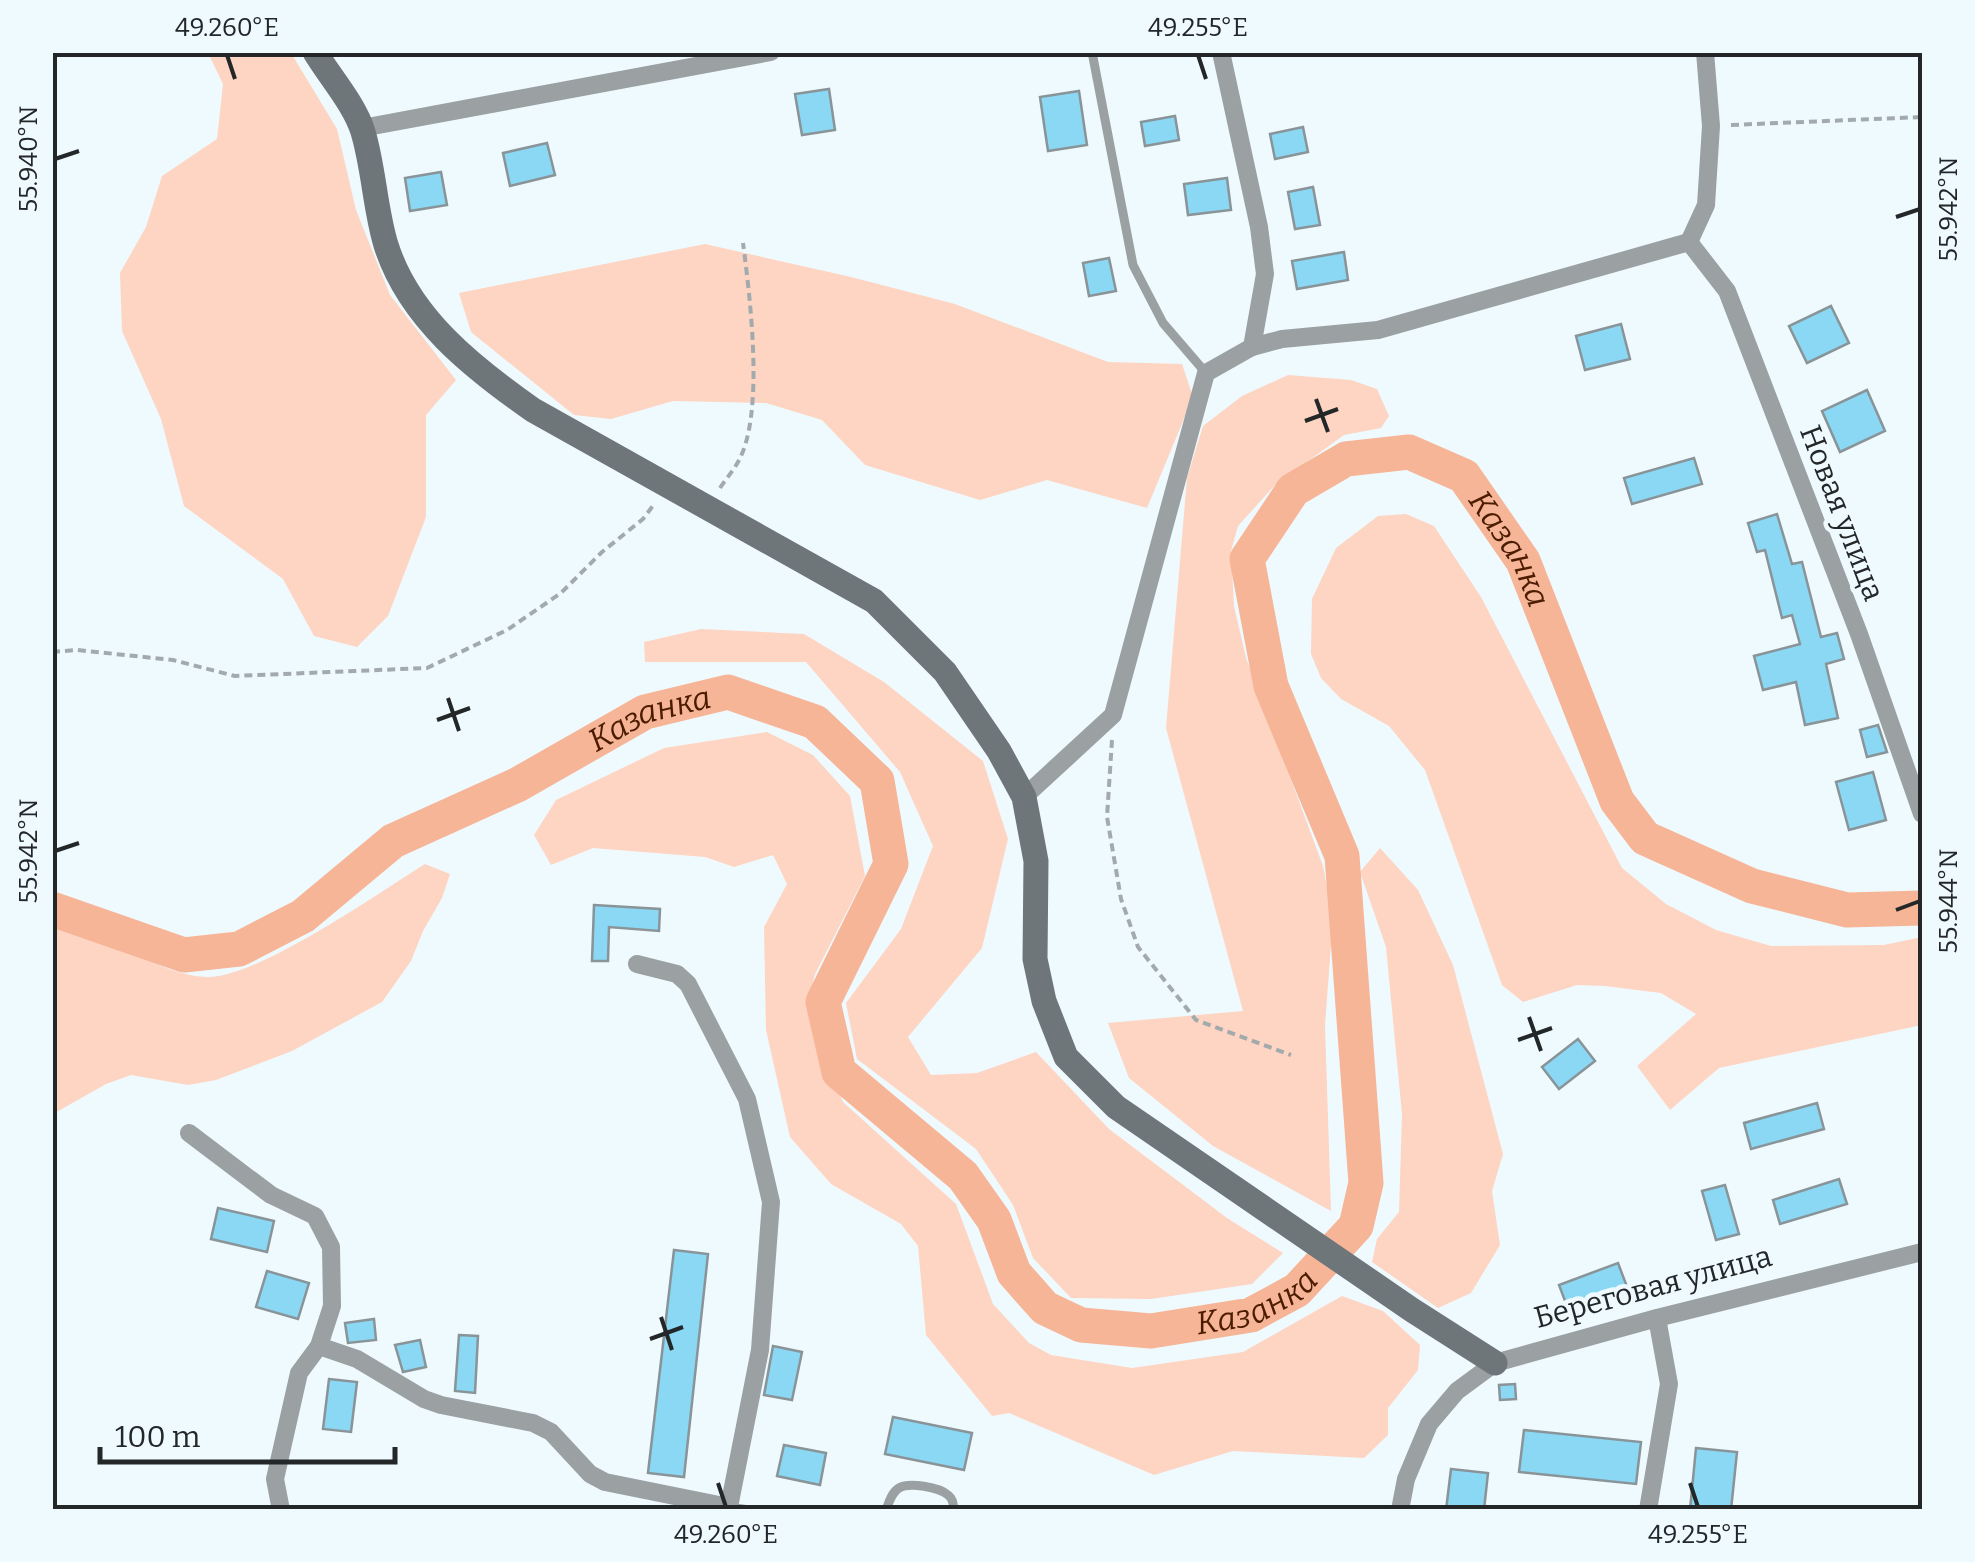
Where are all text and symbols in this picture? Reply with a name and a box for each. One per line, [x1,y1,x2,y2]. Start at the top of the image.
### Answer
text: 49.260°E [175,13,279,43]
text: 49.255°E [1148,13,1248,43]
text: 55.940°N [14,106,44,212]
text: 55.942°N [1934,157,1964,261]
street label: Новая улица [1792,420,1892,606]
water label: Казанка [1461,483,1558,612]
water label: Казанка [582,678,714,759]
text: 55.942°N [14,799,44,903]
text: 55.944°N [1934,849,1964,953]
street label: Береговая улица [1530,1238,1776,1336]
water label: Казанка [1193,1261,1325,1343]
scale bar [100,1402,395,1464]
text: 100 m [115,1419,201,1455]
text: 49.260°E [674,1520,778,1550]
text: 49.255°E [1648,1520,1748,1550]

